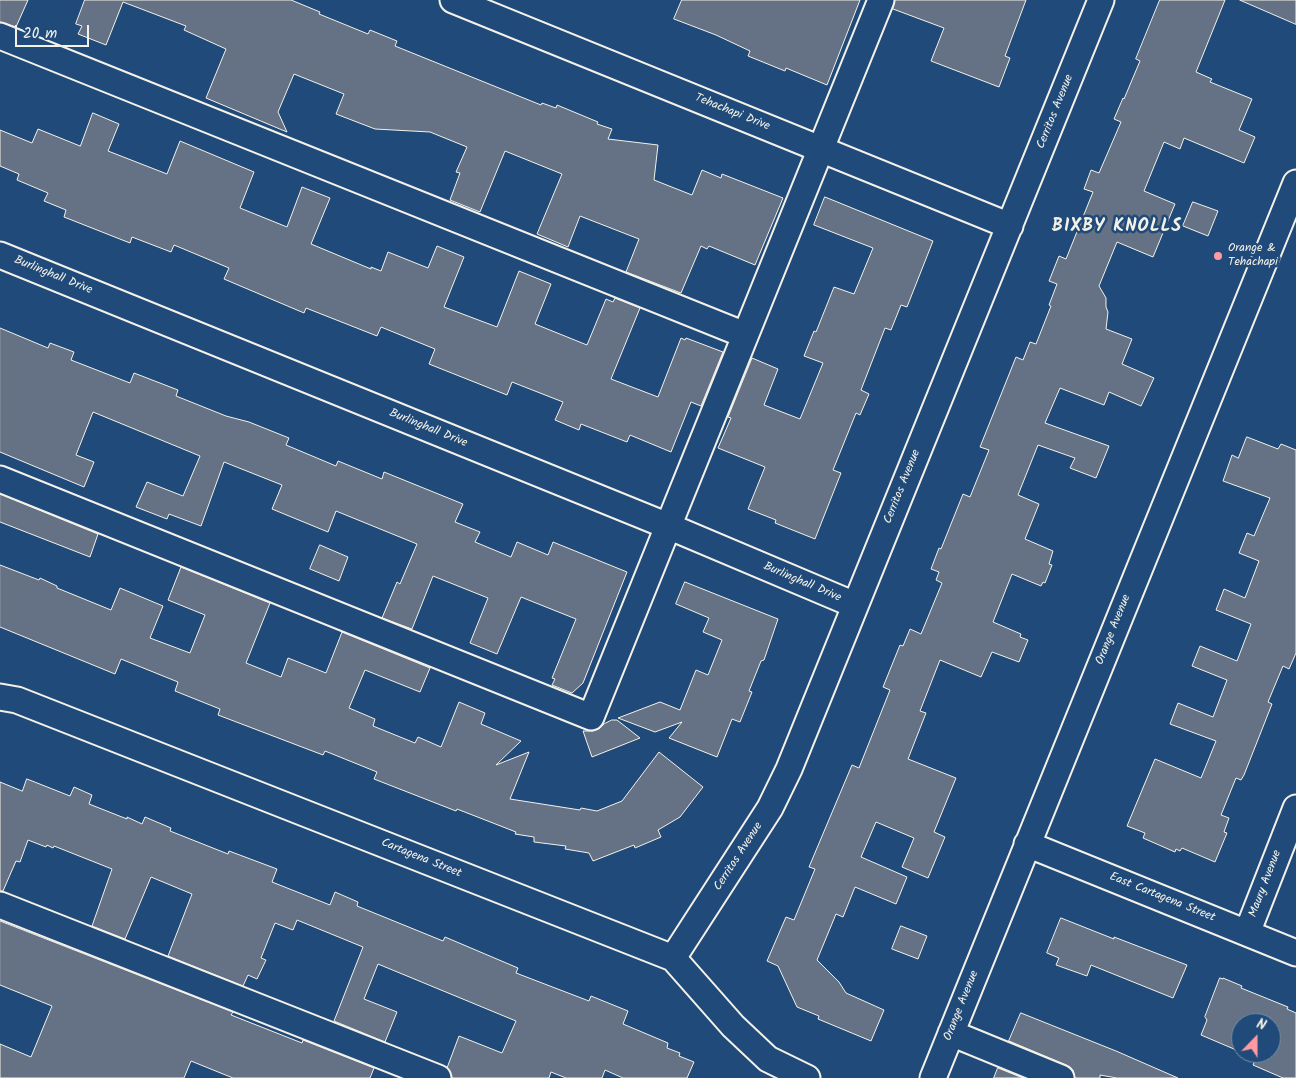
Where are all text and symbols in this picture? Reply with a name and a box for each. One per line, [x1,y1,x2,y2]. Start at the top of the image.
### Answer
scale bar [18,15,91,47]
text: 20 m [23,22,57,46]
street label: Cerritos Avenue [1035,73,1077,151]
street label: Tehachapi Drive [692,91,772,135]
district label: BIXBY KNOLLS [1050,217,1184,239]
place label: Orange & Tehachapi [1228,242,1278,270]
marker: Orange & Tehachapi [1212,250,1224,262]
street label: Burlinghall Drive [12,254,94,298]
street label: Burlinghall Drive [387,407,469,451]
street label: Cerritos Avenue [882,448,924,526]
street label: Burlinghall Drive [761,560,843,606]
street label: Orange Avenue [1093,593,1135,667]
street label: Cerritos Avenue [712,820,766,894]
street label: Cartagena Street [379,836,463,882]
street label: Maury Avenue [1247,848,1285,920]
street label: East Cartagena Street [1107,870,1217,926]
street label: Orange Avenue [941,969,983,1043]
north arrow [1231,1013,1281,1063]
text: N [1253,1013,1269,1037]

